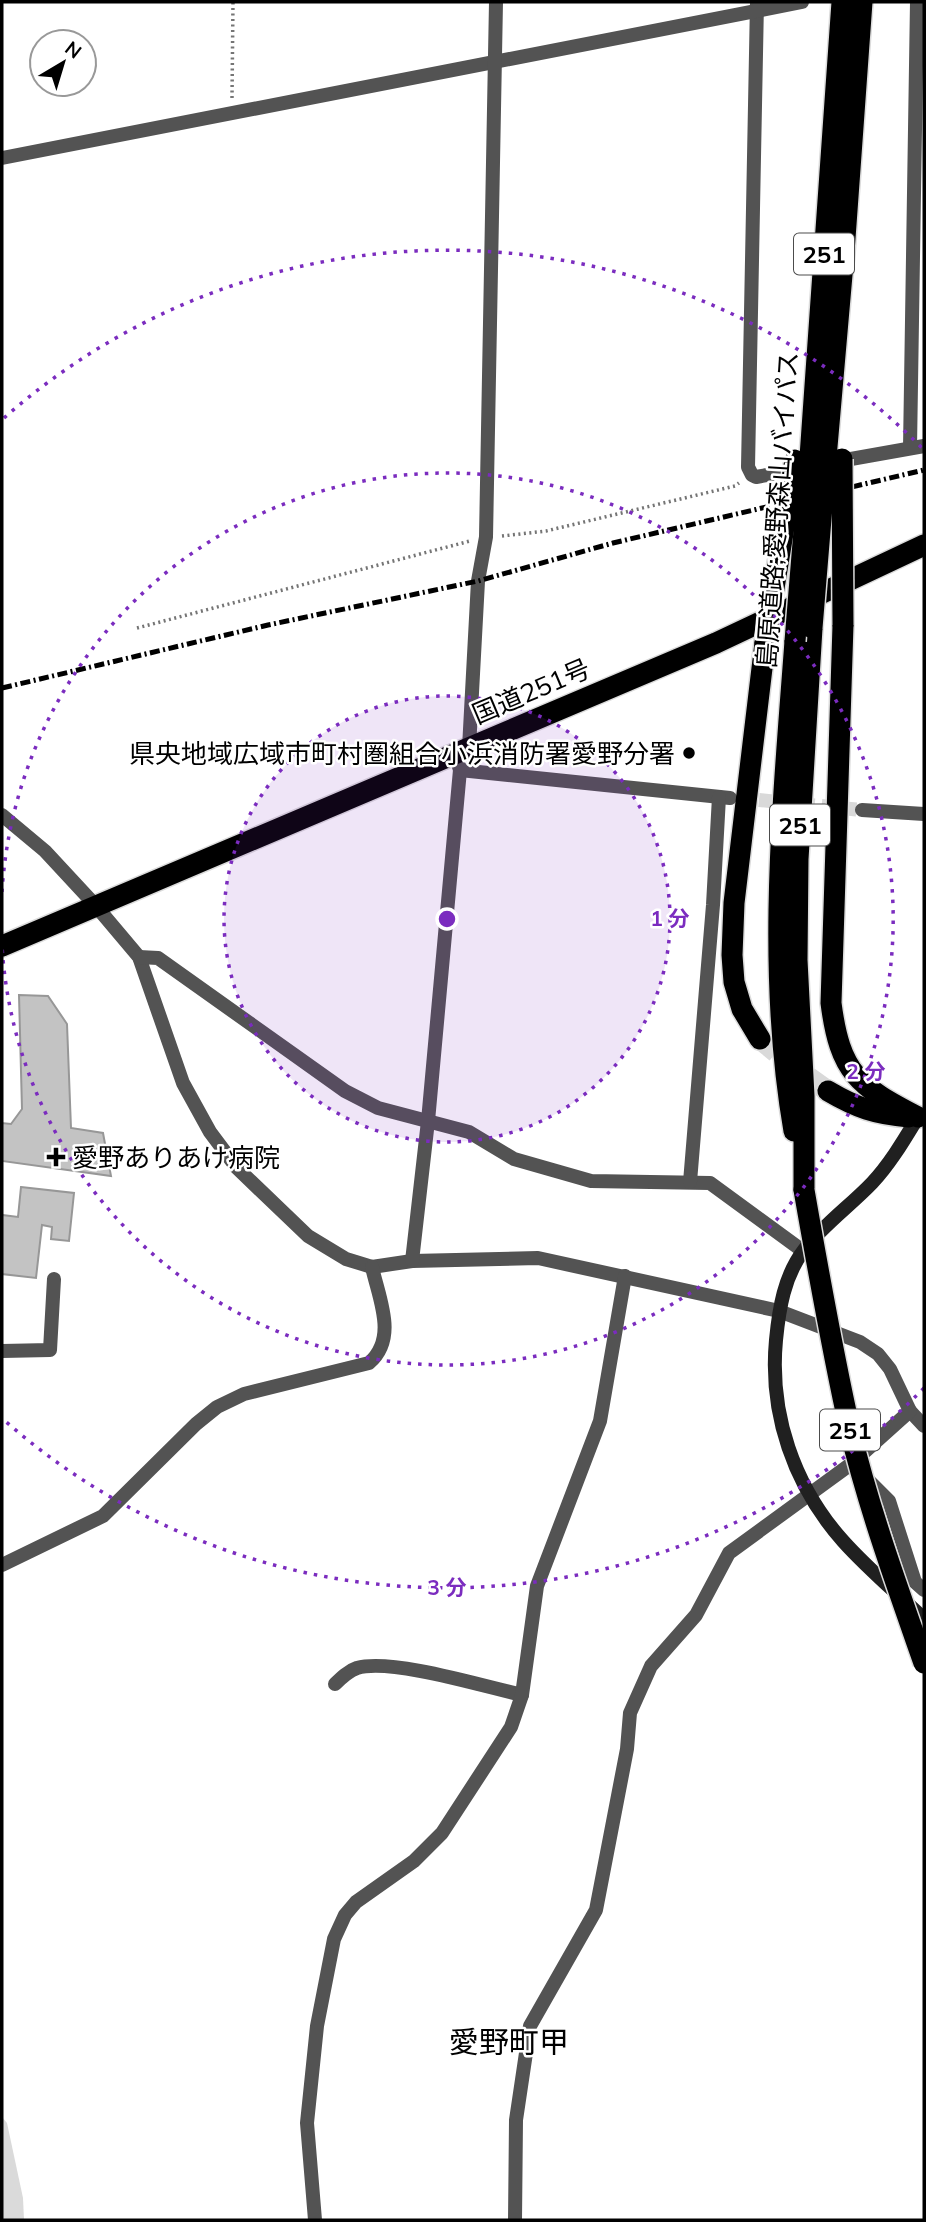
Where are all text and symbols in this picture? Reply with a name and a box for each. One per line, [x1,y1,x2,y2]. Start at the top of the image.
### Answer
north arrow [28,28,98,98]
text: N [60,36,87,63]
road number: 251 [794,233,854,274]
street label: 島原道路;愛野森山バイパス [749,351,805,669]
street label: 国道251号 [467,651,595,731]
place label: 県央地域広域市町村圏組合小浜消防署愛野分署 [129,737,675,770]
marker: 県央地域広域市町村圏組合小浜消防署愛野分署 [681,745,697,761]
road number: 251 [770,804,830,846]
text: 1 分 [650,905,690,931]
centre of rings [435,907,459,931]
text: 2 分 [846,1058,886,1084]
place label: 愛野ありあけ病院 [72,1141,280,1174]
marker: 愛野ありあけ病院 [46,1147,66,1167]
road number: 251 [820,1410,880,1450]
text: 3 分 [427,1574,467,1600]
district label: 愛野町甲 [449,2023,569,2061]

